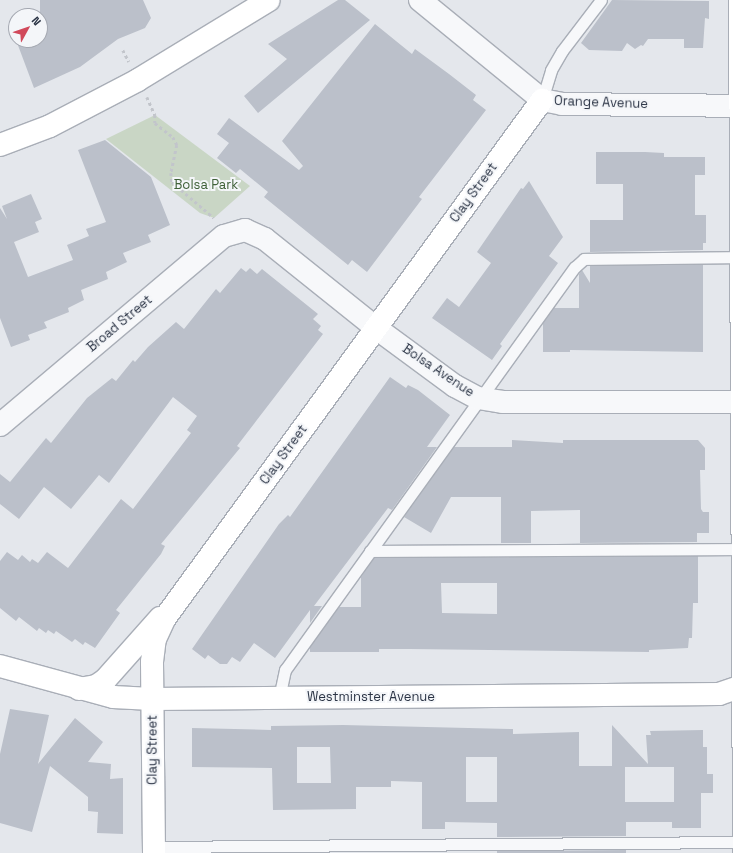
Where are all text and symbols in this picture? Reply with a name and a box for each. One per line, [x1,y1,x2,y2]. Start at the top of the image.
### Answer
north arrow [8,8,48,48]
text: N [29,14,44,28]
street label: Orange Avenue [554,94,648,112]
street label: Clay Street [447,160,501,226]
park label: Bolsa Park [174,177,238,193]
street label: Broad Street [84,292,156,356]
street label: Bolsa Avenue [399,341,477,401]
street label: Clay Street [257,422,311,488]
street label: Westminster Avenue [307,689,435,705]
street label: Clay Street [145,715,161,785]

